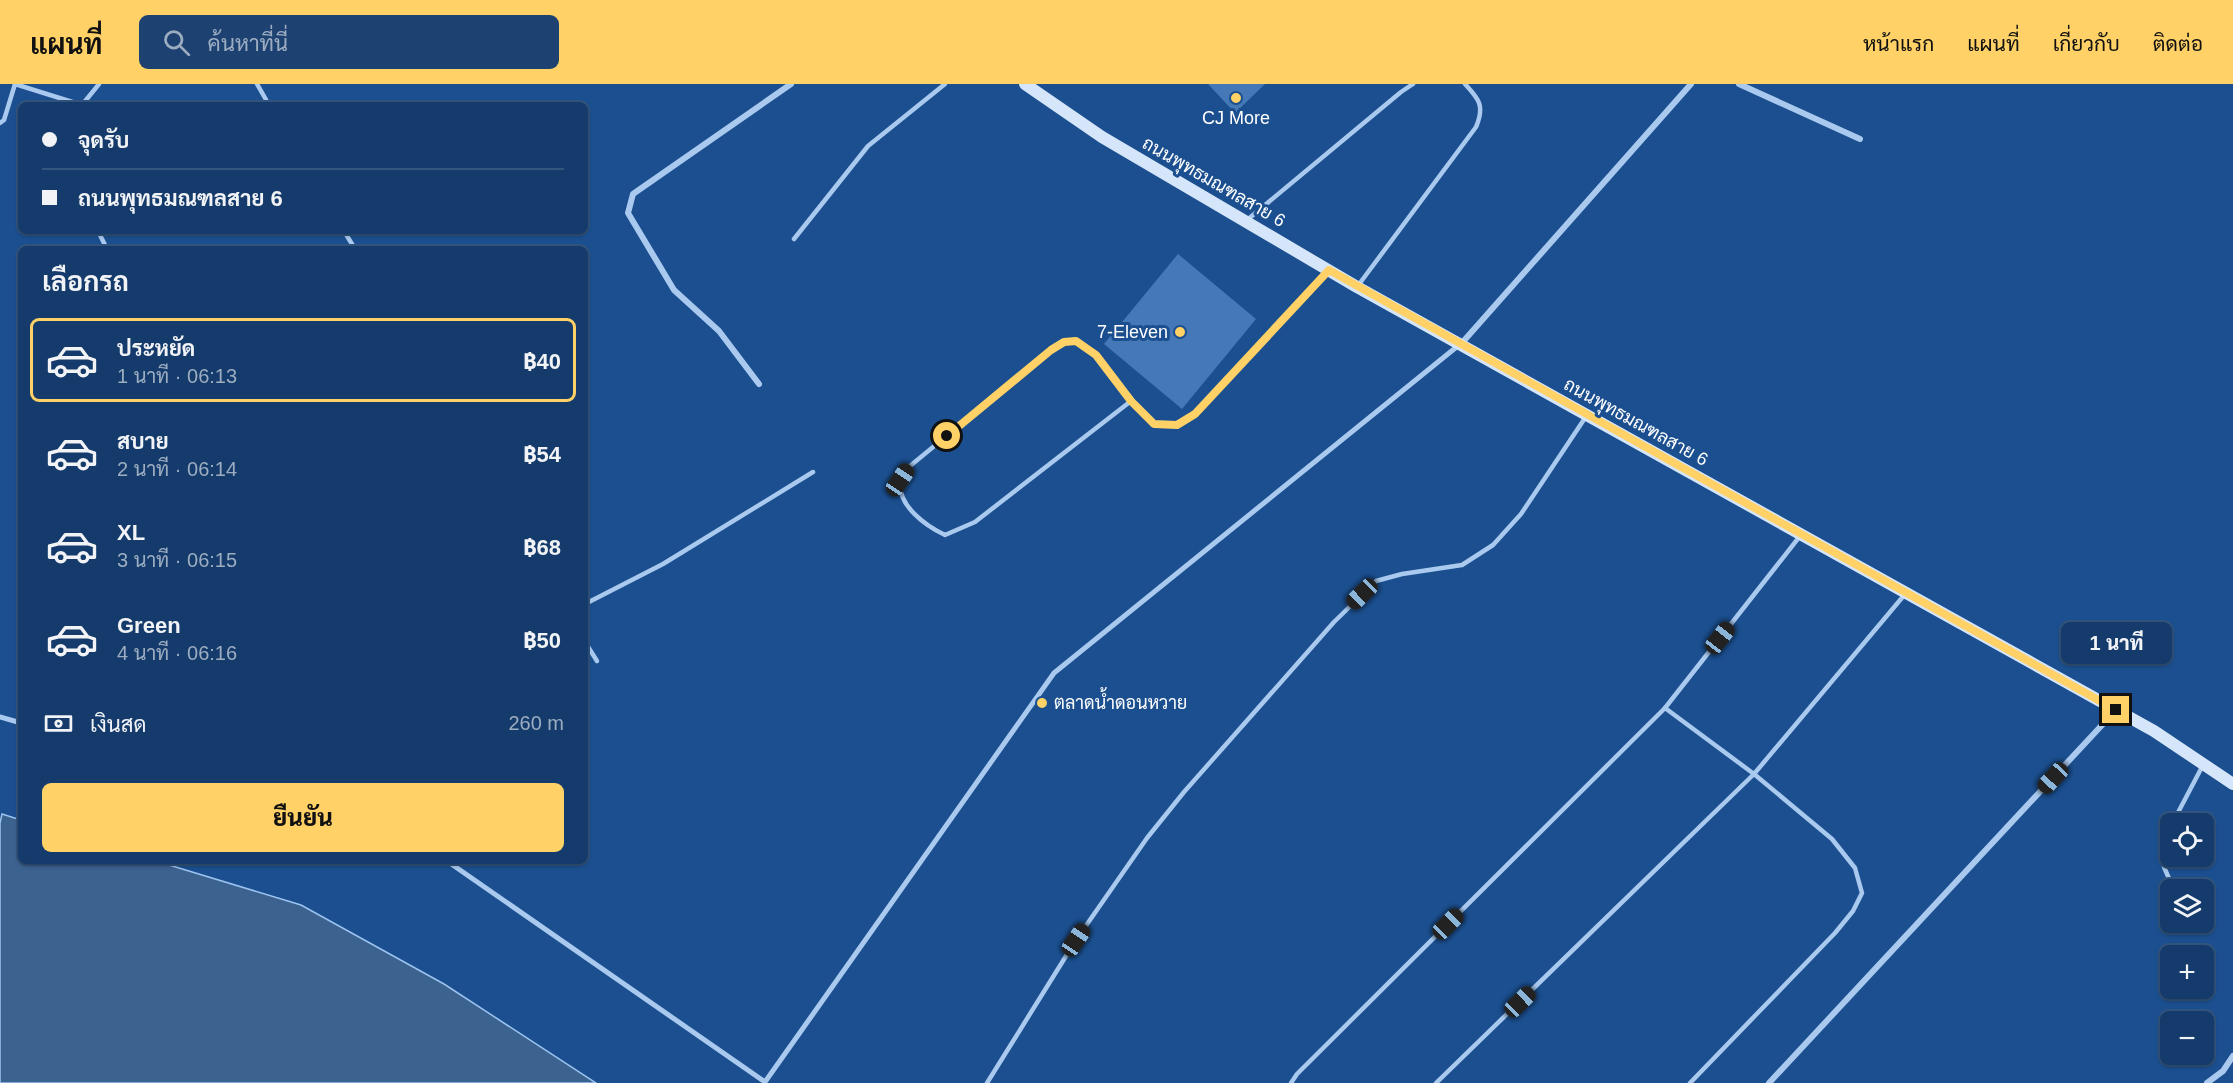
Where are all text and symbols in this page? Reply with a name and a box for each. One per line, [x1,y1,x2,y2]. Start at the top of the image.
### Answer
search box [139,15,559,69]
icon: search [160,26,193,59]
text: แผนที่ [30,29,103,60]
text: ค้นหาที่นี่ [208,31,288,56]
text: หน้าแรก [1863,32,1934,55]
text: แผนที่ [1967,32,2020,55]
text: เกี่ยวกับ [2053,32,2120,55]
text: ติดต่อ [2153,32,2203,55]
marker: CJ More [1229,91,1243,105]
place label: CJ More [1202,108,1270,128]
text: จุดรับ [78,128,129,153]
street label: ถนนพุทธมณฑลสาย 6 [1138,133,1289,233]
text: ถนนพุทธมณฑลสาย 6 [78,186,283,211]
text: เลือกรถ [42,267,129,297]
place label: 7-Eleven [1097,322,1168,342]
marker: 7-Eleven [1173,325,1187,339]
icon: car [45,333,99,387]
text: ประหยัด [117,336,195,361]
text: ฿40 [523,349,561,374]
text: 1 นาที · 06:13 [117,365,237,387]
street label: ถนนพุทธมณฑลสาย 6 [1560,374,1712,472]
route start [933,422,960,449]
icon: car [45,426,99,480]
text: สบาย [117,429,169,454]
text: ฿54 [523,442,561,467]
text: 2 นาที · 06:14 [117,458,237,480]
car [882,460,918,500]
icon: car [45,519,99,573]
text: XL [117,520,145,545]
text: ฿68 [523,535,561,560]
text: 3 นาที · 06:15 [117,549,237,571]
car [1343,575,1381,613]
icon: car [45,612,99,666]
text: Green [117,613,181,638]
car [1702,618,1738,658]
callout: 1 นาที [2060,623,2172,665]
text: ฿50 [523,628,561,653]
text: 1 นาที [2090,632,2143,654]
text: 4 นาที · 06:16 [117,642,237,664]
place label: ตลาดน้ำดอนหวาย [1054,687,1187,713]
marker: ตลาดน้ำดอนหวาย [1035,696,1049,710]
route end [2102,696,2129,723]
icon: cash [42,707,75,740]
text: เงินสด [90,712,147,737]
text: 260 m [508,712,564,734]
car [2034,759,2072,797]
button: ยืนยัน [42,783,564,852]
map controls [2160,813,2214,1065]
button: locate [2160,813,2214,867]
button: layers [2160,879,2214,933]
car [1429,905,1467,943]
car [1058,920,1094,960]
button: + [2160,945,2214,999]
car [1501,983,1539,1021]
button: − [2160,1011,2214,1065]

